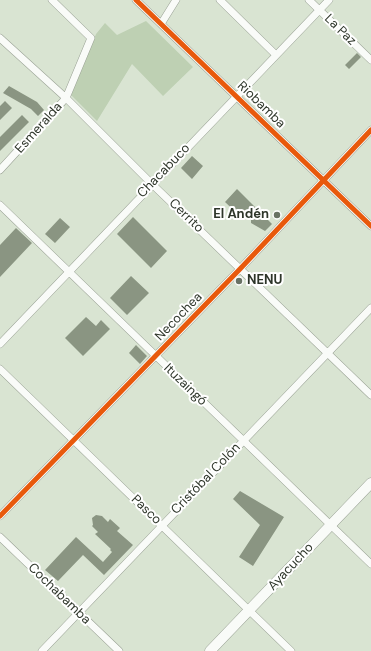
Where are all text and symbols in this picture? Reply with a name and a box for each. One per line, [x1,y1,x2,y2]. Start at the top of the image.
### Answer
street label: La Paz [321,11,359,49]
street label: Riobamba [234,78,288,132]
street label: Esmeralda [12,99,66,157]
street label: Chacabuco [134,141,194,201]
street label: Cerrito [165,196,207,236]
place label: El Andén [213,207,269,223]
marker: El Andén [272,210,282,220]
place label: NENU [247,273,282,289]
marker: NENU [234,276,244,286]
street label: Necochea [152,290,206,344]
street label: Ituzaingó [160,361,210,409]
street label: Cristóbal Colón [168,440,244,518]
street label: Pasco [128,492,164,528]
street label: Ayacucho [265,540,317,594]
street label: Cochabamba [24,560,94,628]

